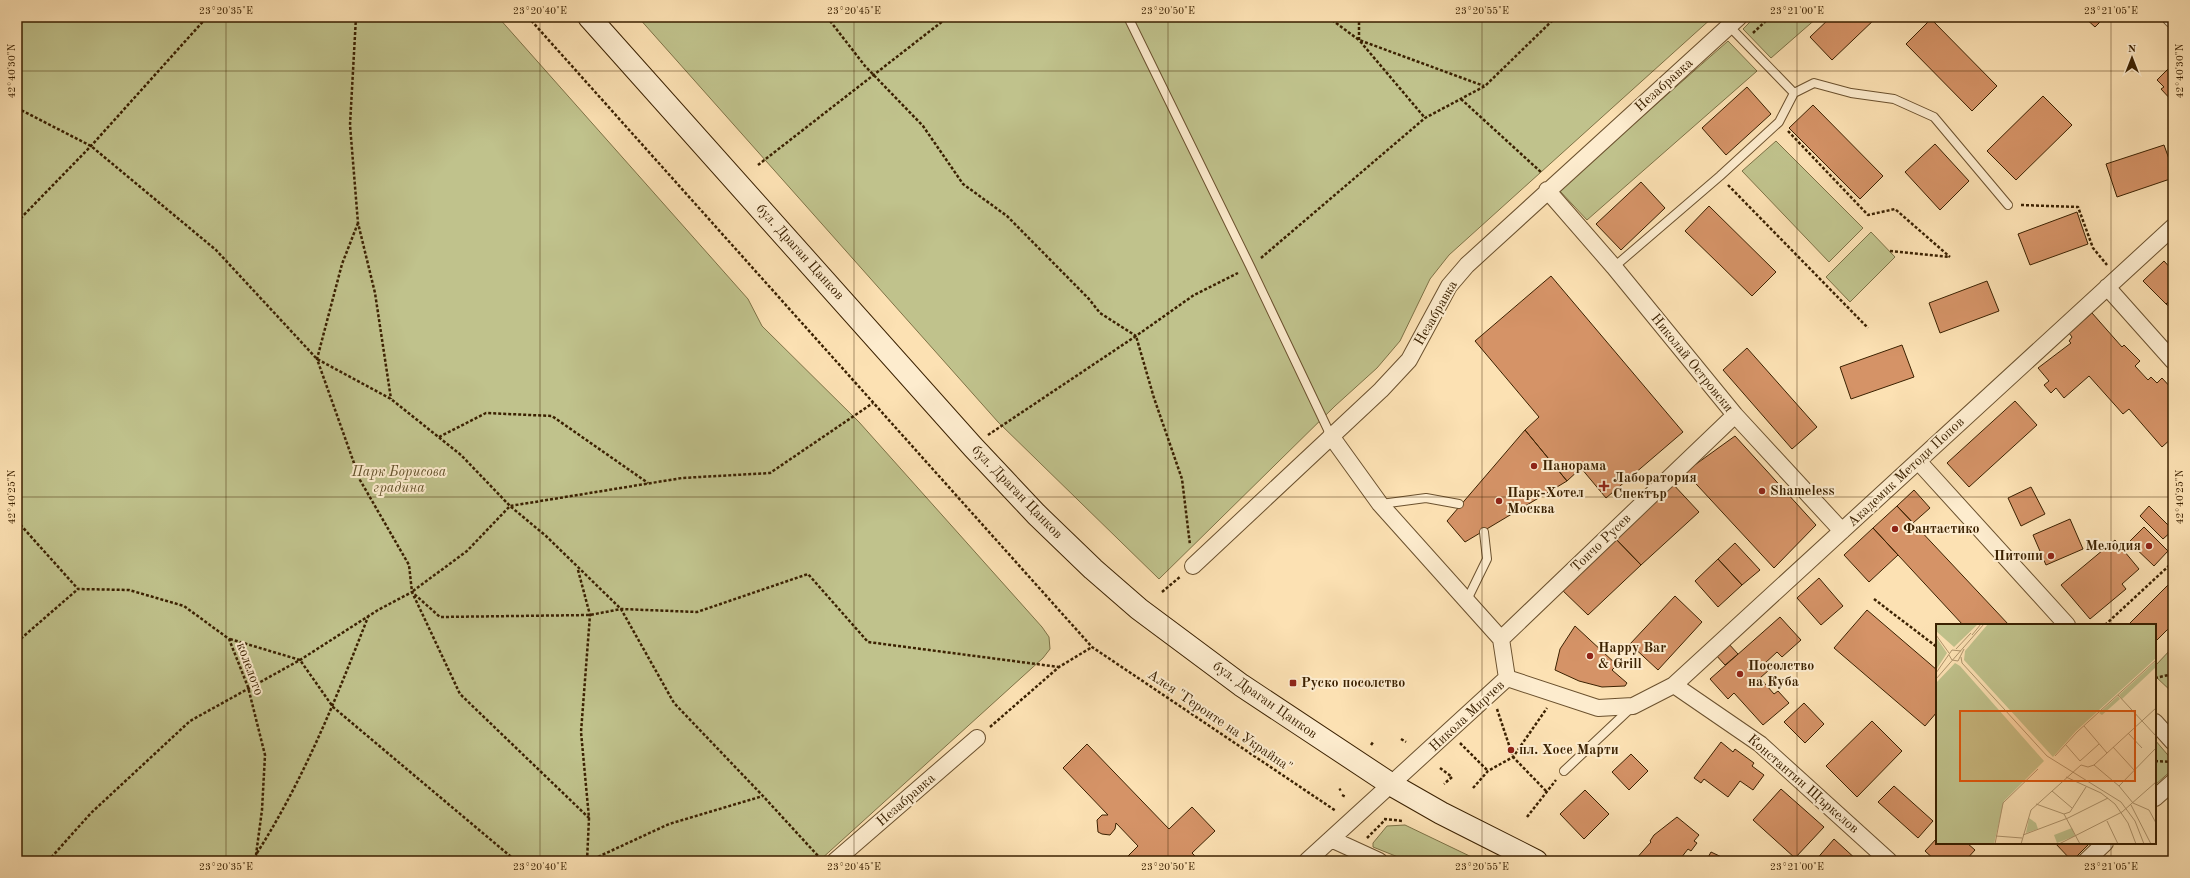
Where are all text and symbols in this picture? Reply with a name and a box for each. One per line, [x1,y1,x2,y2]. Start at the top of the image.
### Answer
text: 23°20'35"E [199,6,253,16]
text: 23°20'40"E [513,6,567,16]
text: 23°20'45"E [827,6,881,16]
text: 23°20'50"E [1141,6,1195,16]
text: 23°20'55"E [1455,6,1509,16]
text: 23°21'00"E [1770,6,1824,16]
text: 23°21'05"E [2084,6,2138,16]
north arrow [2112,38,2152,78]
text: 42°40'30"N [7,43,17,98]
text: 42°40'30"N [2175,43,2185,98]
text: N [2128,44,2137,55]
street label: Незабравка [1632,56,1696,114]
street label: бул. Драган Цанков [753,201,847,303]
street label: Незабравка [1412,278,1460,348]
street label: Николай Островски [1648,311,1736,415]
street label: Академик Методи Попов [1845,414,1967,529]
street label: бул. Драган Цанков [969,443,1065,542]
place label: Панорама [1542,459,1606,473]
marker: Панорама [1529,461,1539,471]
park label: Парк Борисова градина [351,465,447,496]
text: 42°40'25"N [7,469,17,524]
text: 42°40'25"N [2175,469,2185,524]
place label: Лаборатория Спектър [1613,471,1697,501]
marker: Лаборатория Спектър [1598,480,1610,492]
place label: Shameless [1770,484,1834,498]
place label: Парк-Хотел Москва [1507,486,1584,516]
marker: Shameless [1757,486,1767,496]
marker: Парк-Хотел Москва [1494,496,1504,506]
street label: Тончо Русев [1568,511,1634,575]
place label: Фантастико [1903,522,1980,536]
marker: Фантастико [1890,524,1900,534]
place label: Мелодия [2085,539,2141,553]
marker: Мелодия [2144,541,2154,551]
place label: Питопи [1994,549,2043,563]
marker: Питопи [2046,551,2056,561]
inset map [1936,624,2156,844]
street label: колелото [234,641,266,697]
place label: Happy Bar & Grill [1598,641,1666,671]
marker: Happy Bar & Grill [1585,651,1595,661]
street label: бул. Драган Цанков [1210,659,1320,741]
place label: Посолство на Куба [1748,659,1814,689]
street label: Алея "Героите на Украйна" [1145,667,1295,775]
marker: Посолство на Куба [1735,669,1745,679]
place label: Руско посолство [1301,676,1405,690]
marker: Руско посолство [1288,678,1298,688]
street label: Никола Мирчев [1427,678,1507,754]
street label: Константин Щъркелов [1745,732,1862,836]
place label: пл. Хосе Марти [1519,743,1619,757]
marker: пл. Хосе Марти [1506,745,1516,755]
street label: Незабравка [874,771,938,829]
text: 23°20'35"E [199,862,253,872]
text: 23°20'40"E [513,862,567,872]
text: 23°20'45"E [827,862,881,872]
text: 23°20'50"E [1141,862,1195,872]
text: 23°20'55"E [1455,862,1509,872]
text: 23°21'00"E [1770,862,1824,872]
text: 23°21'05"E [2084,862,2138,872]

